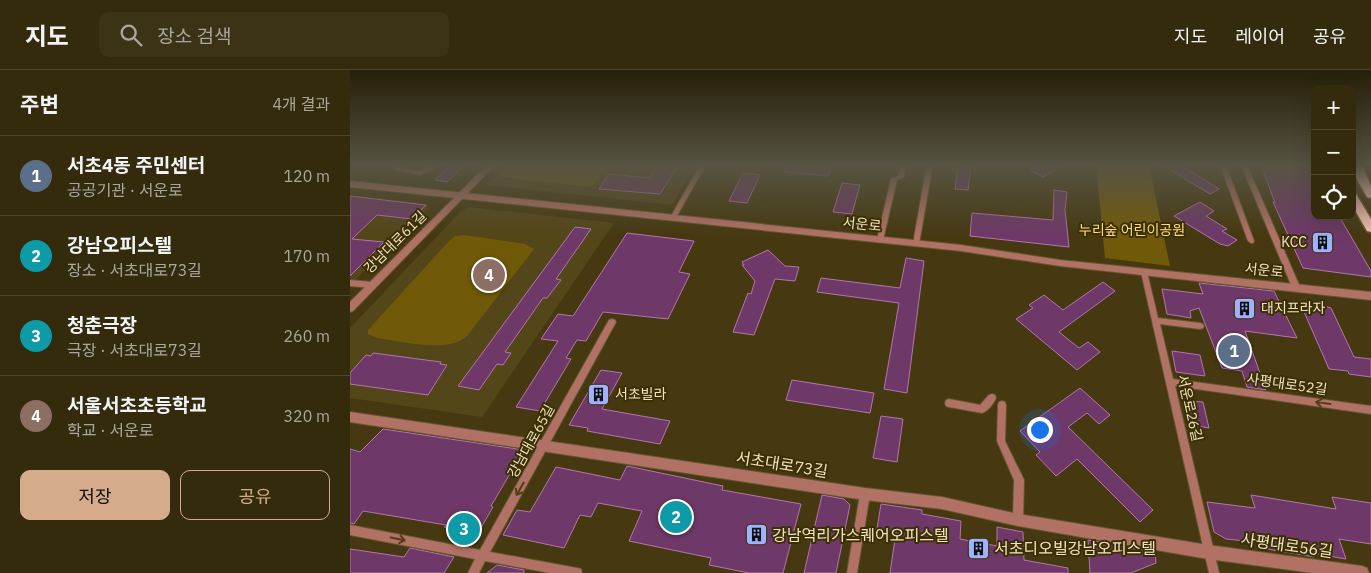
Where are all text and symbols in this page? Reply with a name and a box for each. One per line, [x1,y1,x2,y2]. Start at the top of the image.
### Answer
search box [99,12,449,57]
text: 지도 [25,20,69,52]
icon: search [117,21,145,49]
text: 장소 검색 [157,24,232,48]
text: 지도 [1174,25,1207,48]
text: 레이어 [1235,25,1285,48]
text: 공유 [1313,25,1346,48]
map controls [1311,85,1356,220]
button: + [1311,85,1356,130]
text: 주변 [20,90,59,118]
text: 4개 결과 [272,94,330,114]
button: − [1311,130,1356,175]
text: 서초4동 주민센터 [67,153,205,177]
text: 1 [31,166,41,186]
text: 120 m [283,166,330,186]
button: locate [1311,175,1356,220]
text: 공공기관 · 서운로 [67,180,183,200]
street label: 강남대로61길 [360,207,430,277]
street label: 서운로 [842,213,882,235]
park label: 누리숲 어린이공원 [1079,221,1185,239]
building icon: KCC [1311,230,1335,254]
text: 강남오피스텔 [67,233,172,257]
place label: KCC [1281,233,1307,251]
text: 2 [31,246,41,266]
text: 170 m [283,246,330,266]
pin: 4 [473,256,505,294]
street label: 서운로 [1244,259,1284,281]
text: 장소 · 서초대로73길 [67,260,202,280]
building icon: 대지프라자 [1233,296,1257,320]
place label: 대지프라자 [1261,299,1326,317]
text: 청춘극장 [67,313,137,337]
text: 3 [31,326,41,346]
text: 260 m [283,326,330,346]
pin: 1 [1218,332,1250,370]
text: 극장 · 서초대로73길 [67,340,202,360]
street label: 사평대로52길 [1246,369,1328,399]
street label: 서운로26길 [1174,373,1206,443]
building icon: 서초빌라 [587,382,611,406]
place label: 서초빌라 [615,385,667,403]
text: 서울서초초등학교 [67,393,207,417]
one-way arrow [1315,398,1331,408]
street label: 강남대로65길 [503,401,559,481]
text: 4 [31,406,41,426]
text: 320 m [283,406,330,426]
your location [1027,417,1053,443]
text: 학교 · 서운로 [67,420,153,440]
street label: 서초대로73길 [735,447,829,481]
button: 저장 [20,470,170,520]
button: 공유 [180,470,330,520]
one-way arrow [515,481,525,496]
pin: 2 [660,498,692,536]
pin: 3 [448,510,480,548]
building icon: 강남역리가스퀘어오피스텔 [744,523,768,547]
place label: 강남역리가스퀘어오피스텔 [772,525,949,545]
street label: 사평대로56길 [1240,529,1334,561]
one-way arrow [389,535,405,545]
building icon: 서초디오빌강남오피스텔 [966,536,990,560]
place label: 서초디오빌강남오피스텔 [994,538,1156,558]

